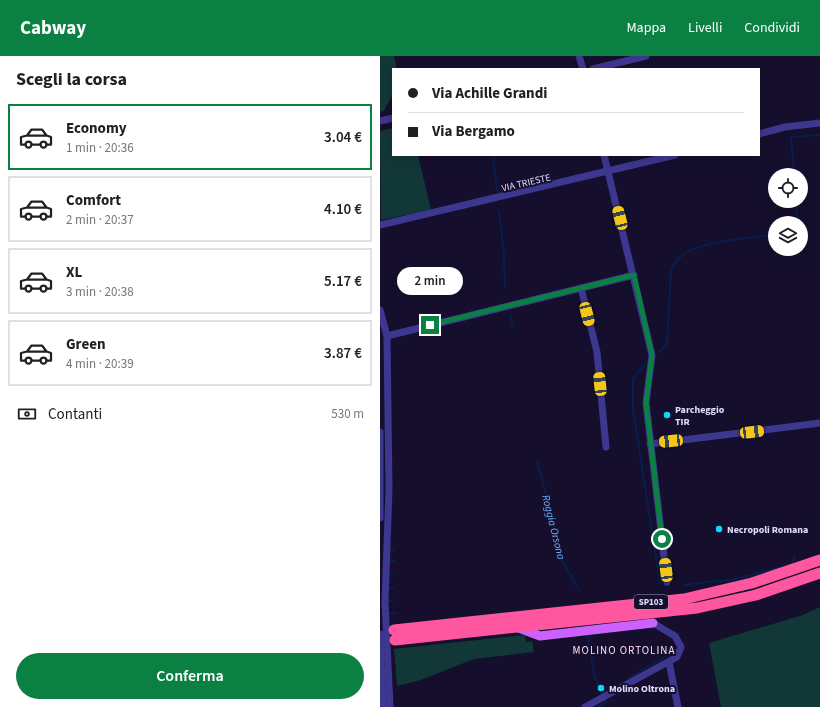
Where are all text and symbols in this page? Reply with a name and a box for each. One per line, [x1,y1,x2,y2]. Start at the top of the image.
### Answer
text: Cabway [20,15,86,42]
text: Mappa [626,18,666,38]
text: Livelli [688,18,722,38]
text: Condividi [744,18,800,38]
text: Scegli la corsa [16,67,127,92]
text: Via Achille Grandi [432,83,547,104]
text: Economy [66,118,127,139]
icon: car [18,119,54,155]
text: Via Bergamo [432,121,515,142]
text: 3.04 € [324,127,362,148]
text: 1 min · 20:36 [66,139,134,157]
map controls [768,168,808,256]
button: locate [768,168,808,208]
street label: VIA TRIESTE [500,171,552,195]
text: Comfort [66,190,121,211]
icon: car [18,191,54,227]
text: 4.10 € [324,199,362,220]
car [611,205,629,231]
text: 2 min · 20:37 [66,211,134,229]
button: layers [768,216,808,256]
text: XL [66,262,82,283]
icon: car [18,263,54,299]
callout: 2 min [397,267,463,295]
text: 5.17 € [324,271,362,292]
text: 2 min [415,272,445,290]
text: 3 min · 20:38 [66,283,134,301]
car [578,301,596,327]
route end [421,316,439,334]
text: Green [66,334,106,355]
icon: car [18,335,54,371]
text: 3.87 € [324,343,362,364]
text: 4 min · 20:39 [66,355,134,373]
car [593,371,607,397]
icon: cash [16,403,38,425]
place label: Parcheggio TIR [675,403,725,429]
text: Contanti [48,404,102,425]
text: 530 m [331,405,364,423]
marker: Parcheggio TIR [662,410,672,420]
car [739,425,765,439]
car [658,434,684,448]
water label: Roggia Orsona [538,493,569,561]
place label: Necropoli Romana [727,523,808,537]
marker: Necropoli Romana [714,524,724,534]
route start [653,530,671,548]
car [659,557,673,583]
road number: SP103 [634,595,668,609]
district label: MOLINO ORTOLINA [573,643,675,658]
button: Conferma [16,653,364,699]
place label: Molino Oltrona [609,682,675,696]
marker: Molino Oltrona [596,683,606,693]

